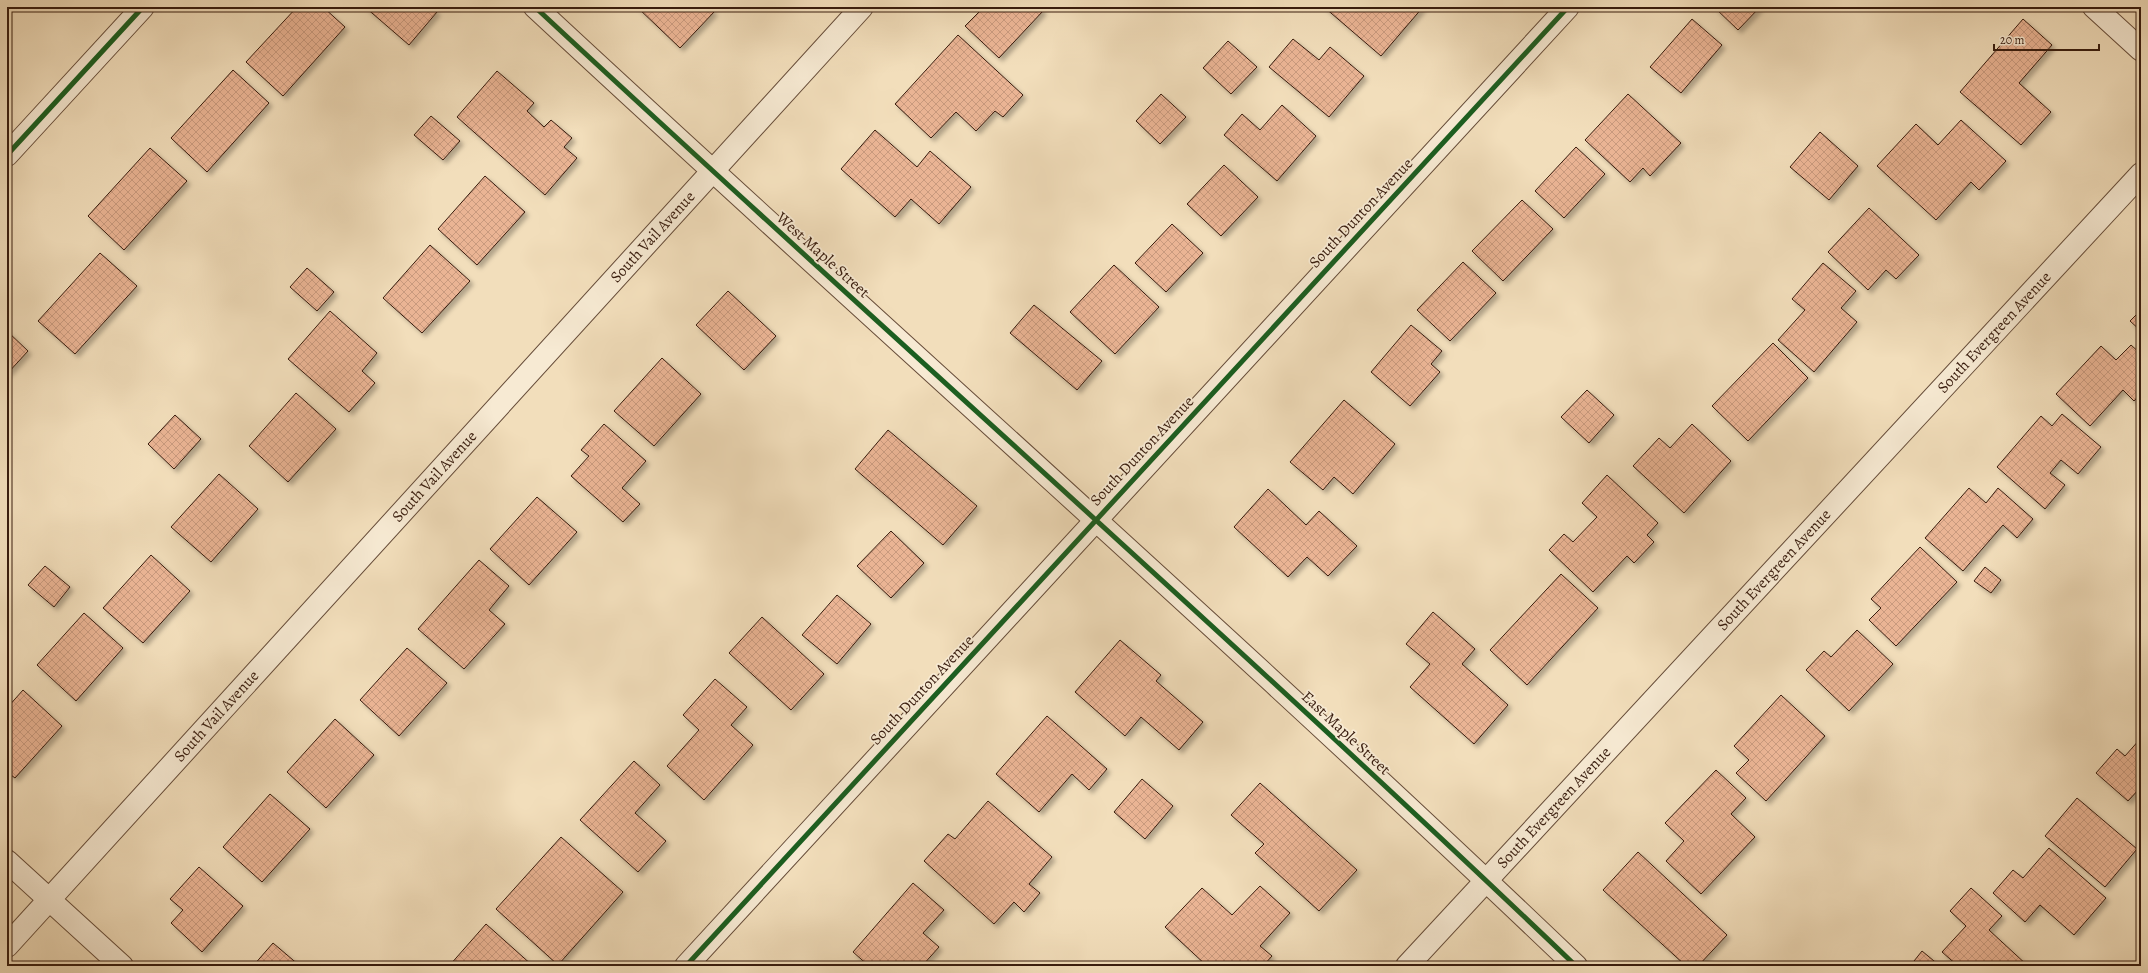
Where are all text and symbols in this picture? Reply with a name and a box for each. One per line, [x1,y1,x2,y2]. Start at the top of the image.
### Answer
scale bar [1994,26,2099,52]
text: 20 m [2000,32,2024,48]
street label: South Dunton Avenue [1304,153,1418,273]
street label: South Vail Avenue [605,186,700,288]
street label: West Maple Street [771,206,874,303]
street label: South Evergreen Avenue [1932,267,2056,398]
street label: South Dunton Avenue [1085,391,1199,511]
street label: South Vail Avenue [387,426,482,527]
street label: South Evergreen Avenue [1712,504,1836,636]
street label: South Dunton Avenue [865,630,979,750]
street label: South Vail Avenue [169,665,264,767]
street label: East Maple Street [1297,686,1395,780]
street label: South Evergreen Avenue [1492,742,1616,873]

